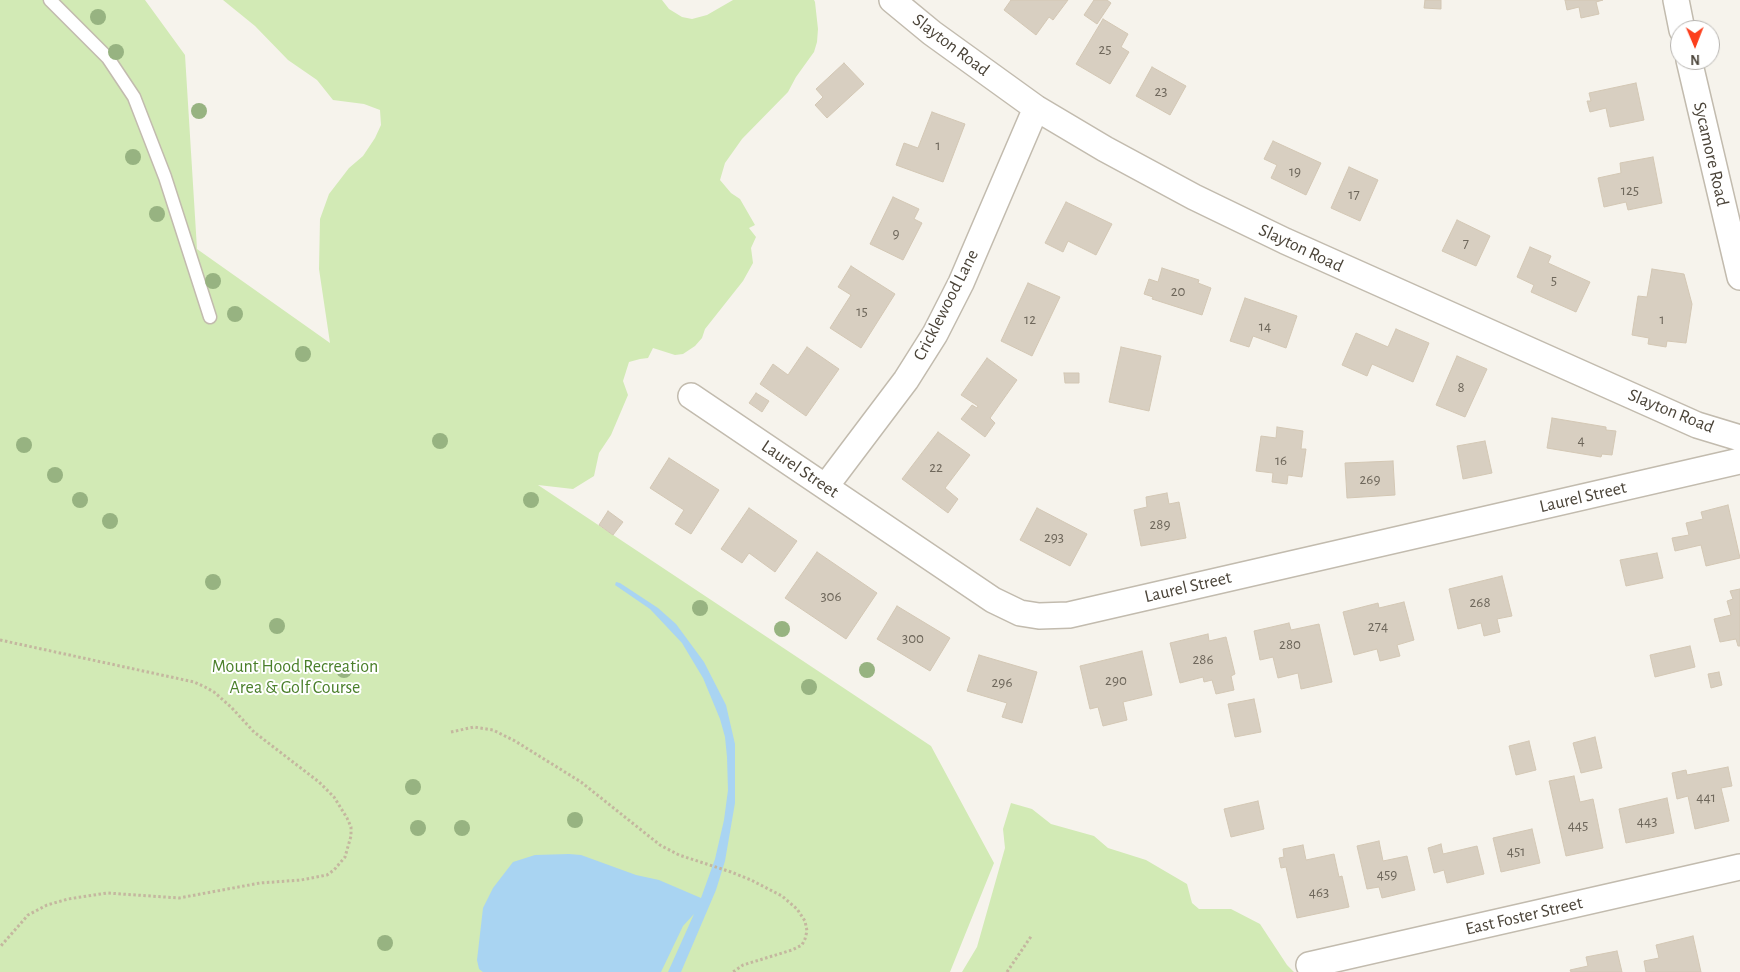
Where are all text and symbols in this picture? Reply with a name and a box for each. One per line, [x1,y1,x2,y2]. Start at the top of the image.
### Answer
street label: Slayton Road [908,9,994,81]
north arrow [1670,20,1720,70]
house number: 25 [1098,40,1112,58]
text: N [1690,52,1700,66]
house number: 23 [1154,82,1168,100]
street label: Sycamore Road [1689,100,1733,208]
house number: 1 [935,136,941,154]
house number: 19 [1289,162,1301,180]
house number: 125 [1621,181,1639,199]
house number: 17 [1348,185,1360,203]
street label: Slayton Road [1255,219,1347,277]
house number: 9 [892,224,900,242]
house number: 7 [1463,234,1469,252]
street label: Cricklewood Lane [909,246,983,364]
house number: 5 [1551,271,1557,289]
house number: 20 [1171,282,1185,300]
house number: 15 [856,302,868,320]
house number: 12 [1024,310,1036,328]
house number: 1 [1659,310,1665,328]
house number: 14 [1259,317,1271,335]
house number: 8 [1457,378,1465,396]
street label: Slayton Road [1625,384,1717,438]
house number: 4 [1577,431,1585,449]
street label: Laurel Street [757,435,843,503]
house number: 16 [1275,451,1287,469]
house number: 22 [929,458,943,476]
house number: 269 [1360,470,1380,488]
street label: Laurel Street [1537,477,1629,517]
house number: 289 [1150,515,1170,533]
house number: 293 [1044,528,1064,546]
street label: Laurel Street [1142,567,1234,607]
house number: 306 [820,587,842,605]
house number: 268 [1470,593,1490,611]
house number: 274 [1368,617,1388,635]
house number: 300 [902,629,924,647]
house number: 280 [1279,635,1301,653]
house number: 286 [1193,650,1213,668]
park label: Mount Hood Recreation Area & Golf Course [212,656,378,699]
house number: 290 [1105,671,1127,689]
house number: 296 [992,673,1012,691]
house number: 441 [1696,788,1716,806]
house number: 443 [1637,812,1657,830]
house number: 445 [1568,816,1588,834]
house number: 451 [1507,842,1525,860]
house number: 459 [1377,865,1397,883]
house number: 463 [1309,883,1329,901]
street label: East Foster Street [1463,892,1585,940]

